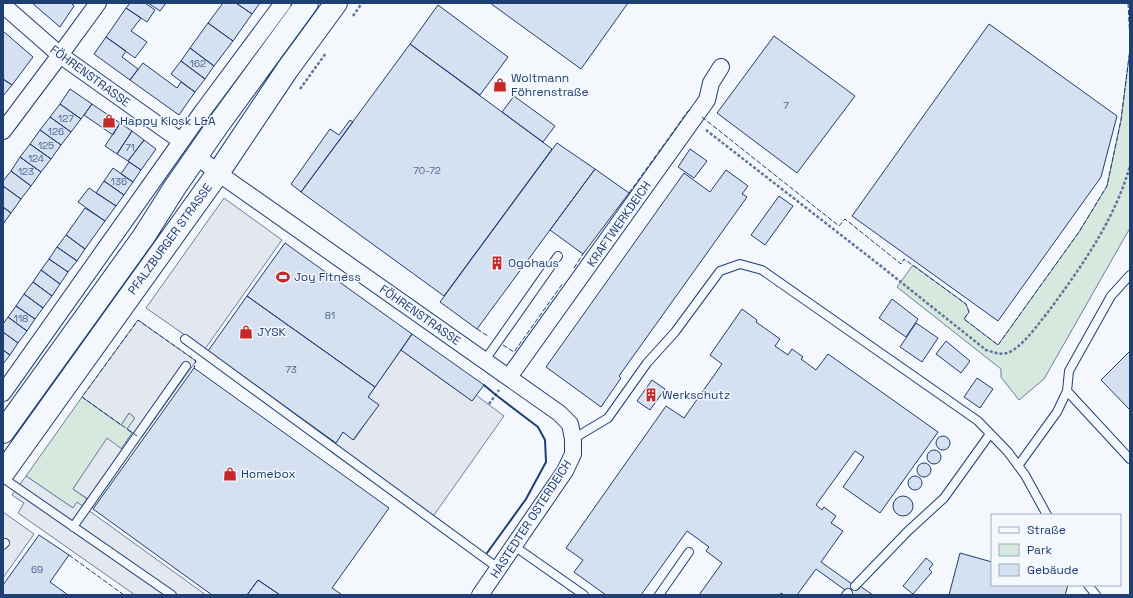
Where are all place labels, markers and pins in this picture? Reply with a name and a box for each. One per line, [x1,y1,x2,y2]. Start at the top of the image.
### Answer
place label: Woltmann Föhrenstraße [511,70,589,100]
shop icon: Woltmann Föhrenstraße [492,77,508,93]
shop icon: Happy Kiosk L&A [101,113,117,129]
place label: Happy Kiosk L&A [120,113,216,129]
building icon: Ogohaus [489,255,505,271]
place label: Ogohaus [508,255,559,271]
sports icon: Joy Fitness [275,269,291,285]
place label: Joy Fitness [294,269,361,285]
shop icon: JYSK [238,324,254,340]
place label: JYSK [257,324,287,340]
building icon: Werkschutz [643,387,659,403]
place label: Werkschutz [662,387,730,403]
shop icon: Homebox [222,466,238,482]
place label: Homebox [241,466,296,482]

